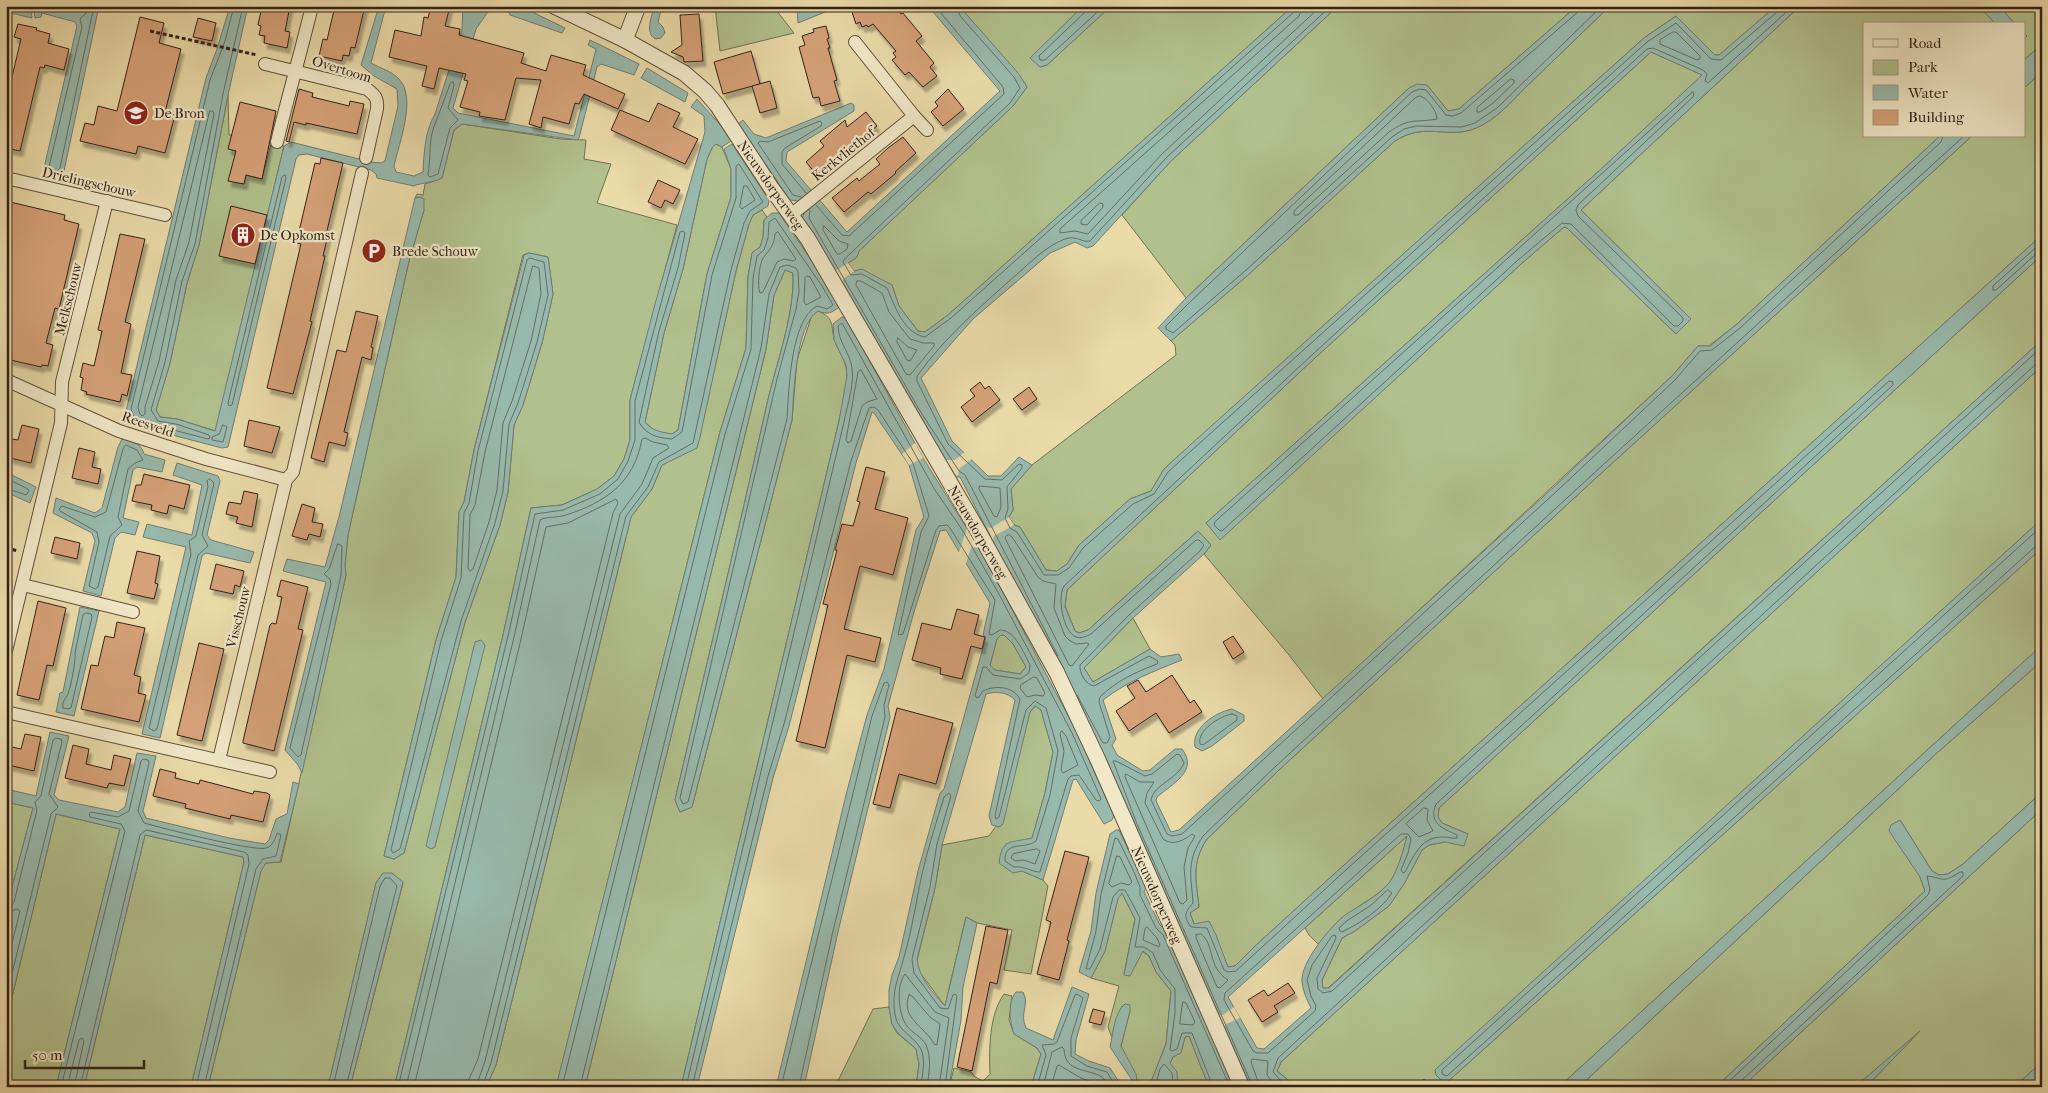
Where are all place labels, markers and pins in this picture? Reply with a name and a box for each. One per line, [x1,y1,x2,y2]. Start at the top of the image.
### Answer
school or university icon: De Bron [123,100,149,126]
place label: De Bron [154,105,205,122]
building icon: De Opkomst [230,222,256,248]
place label: De Opkomst [260,227,335,244]
parking icon: Brede Schouw [361,238,387,264]
place label: Brede Schouw [392,243,478,260]

